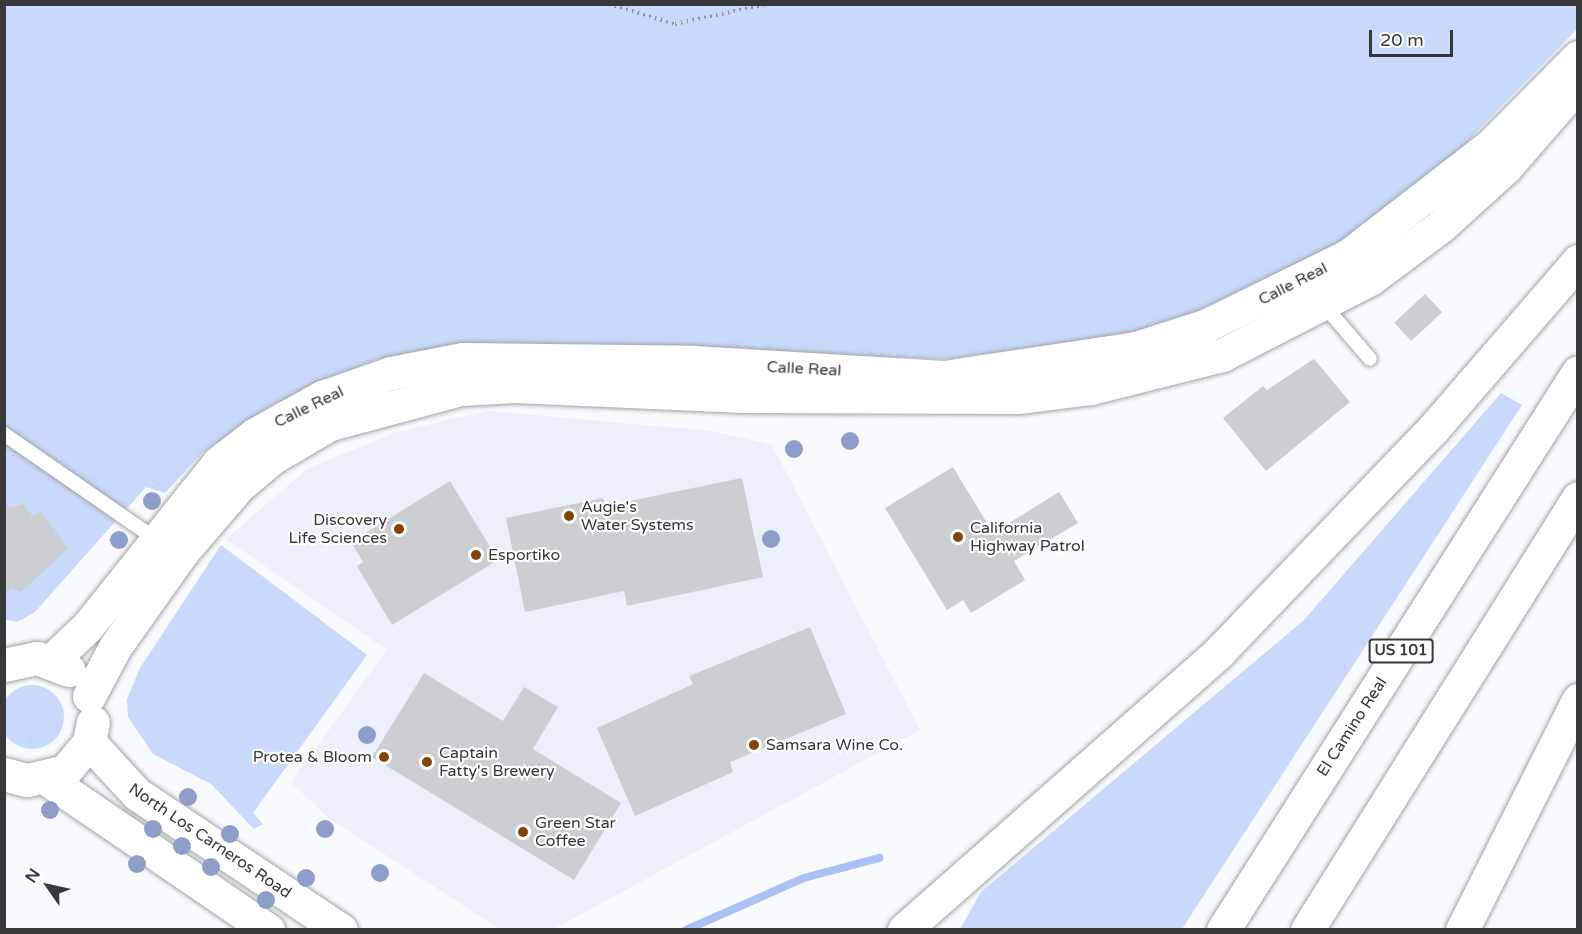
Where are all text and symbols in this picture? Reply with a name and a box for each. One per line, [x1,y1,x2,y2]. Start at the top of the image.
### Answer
scale bar [1372,18,1456,56]
text: 20 m [1380,29,1424,51]
street label: Calle Real [1255,258,1331,310]
street label: Calle Real [766,357,842,381]
street label: Calle Real [271,382,347,432]
place label: Augie's Water Systems [581,497,694,535]
marker: Augie's Water Systems [562,509,576,523]
place label: Discovery Life Sciences [289,510,387,548]
place label: California Highway Patrol [970,518,1085,556]
marker: Discovery Life Sciences [392,522,406,536]
marker: California Highway Patrol [951,530,965,544]
place label: Esportiko [488,545,560,565]
marker: Esportiko [469,548,483,562]
road number: US 101 [1368,639,1434,663]
street label: El Camino Real [1313,674,1391,780]
place label: Samsara Wine Co. [766,735,903,755]
marker: Samsara Wine Co. [747,738,761,752]
place label: Captain Fatty's Brewery [439,743,555,781]
place label: Protea & Bloom [253,747,372,767]
marker: Protea & Bloom [377,750,391,764]
marker: Captain Fatty's Brewery [420,755,434,769]
street label: North Los Carneros Road [125,779,295,903]
place label: Green Star Coffee [535,813,616,851]
marker: Green Star Coffee [516,825,530,839]
north arrow [18,856,78,916]
text: N [21,865,45,887]

